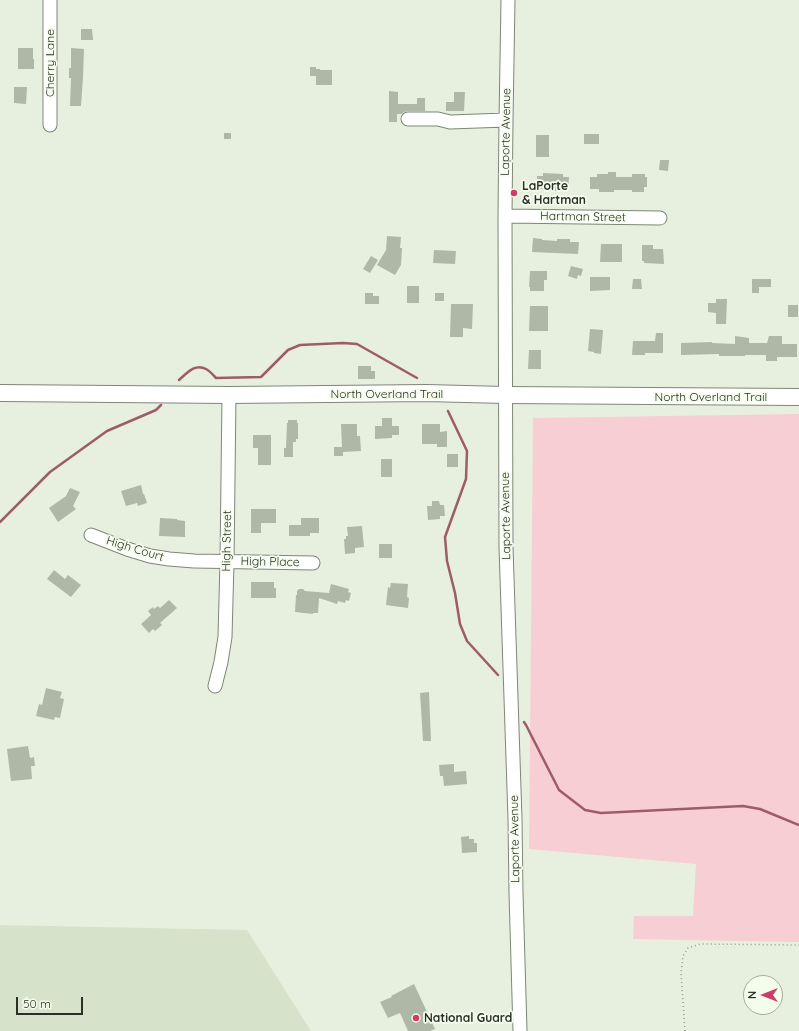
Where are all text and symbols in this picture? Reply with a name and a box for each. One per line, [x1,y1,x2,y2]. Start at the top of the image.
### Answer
street label: Cherry Lane [43,29,57,97]
street label: Laporte Avenue [498,88,514,176]
place label: LaPorte & Hartman [522,179,586,207]
marker: LaPorte & Hartman [509,188,519,198]
street label: Hartman Street [540,209,626,225]
street label: North Overland Trail [331,387,443,401]
street label: North Overland Trail [655,390,767,404]
street label: Laporte Avenue [498,472,514,560]
street label: High Street [219,510,235,572]
street label: High Court [104,533,166,565]
street label: High Place [240,554,300,570]
street label: Laporte Avenue [507,795,523,883]
north arrow [743,975,783,1015]
scale bar [18,989,85,1015]
text: N [745,991,759,999]
text: 50 m [23,996,51,1011]
place label: National Guard [424,1011,512,1025]
marker: National Guard [411,1013,421,1023]

